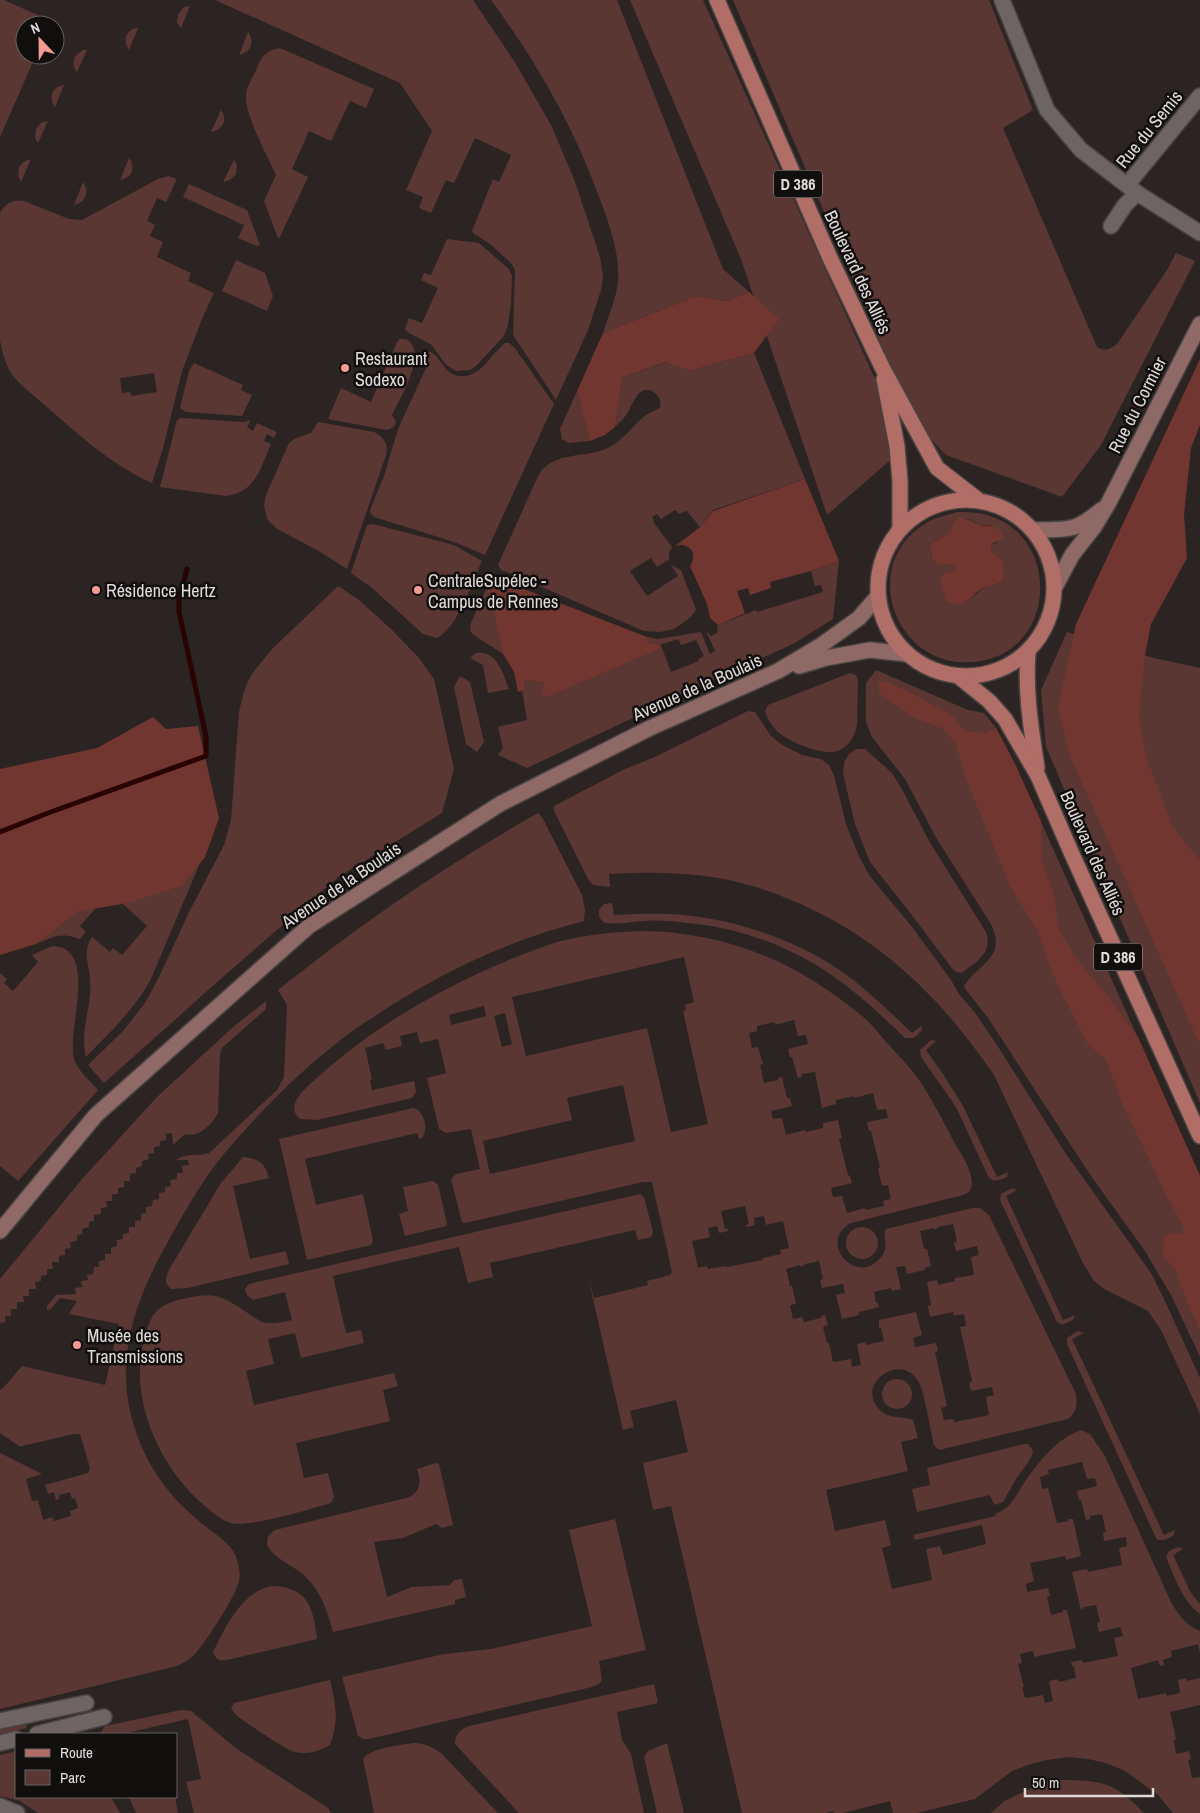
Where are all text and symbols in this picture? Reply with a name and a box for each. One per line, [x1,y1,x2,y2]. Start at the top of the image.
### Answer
north arrow [15,15,65,65]
text: N [28,18,42,38]
street label: Rue du Semis [1110,85,1188,173]
road number: D 386 [774,170,822,198]
street label: Boulevard des Alliés [818,206,898,338]
place label: Restaurant Sodexo [355,346,427,392]
street label: Rue du Cormier [1102,352,1172,457]
marker: Restaurant Sodexo [339,362,351,374]
place label: CentraleSupélec - Campus de Rennes [428,568,558,614]
place label: Résidence Hertz [106,578,216,603]
marker: Résidence Hertz [90,584,102,596]
marker: CentraleSupélec - Campus de Rennes [412,584,424,596]
street label: Avenue de la Boulais [627,647,766,727]
street label: Boulevard des Alliés [1054,787,1132,919]
street label: Avenue de la Boulais [275,836,406,935]
road number: D 386 [1094,944,1142,970]
place label: Musée des Transmissions [87,1323,183,1369]
marker: Musée des Transmissions [71,1339,83,1351]
legend [15,1733,178,1798]
text: Route [60,1742,93,1763]
scale bar [1025,1766,1152,1798]
text: Parc [60,1767,85,1788]
text: 50 m [1032,1772,1059,1793]

